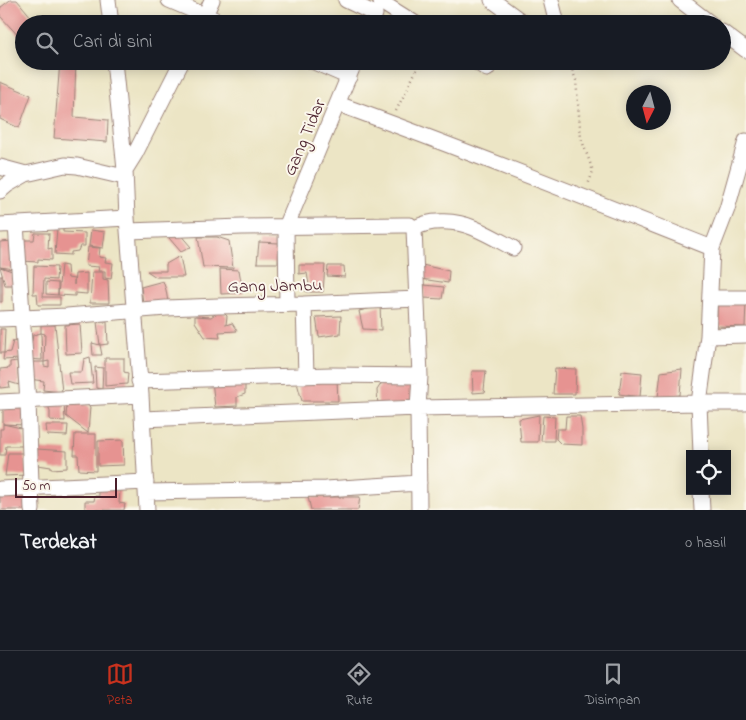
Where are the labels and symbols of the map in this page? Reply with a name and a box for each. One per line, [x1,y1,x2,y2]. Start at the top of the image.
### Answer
north arrow [626,85,671,130]
street label: Gang Tidar [278,95,335,181]
street label: Gang Jambu [227,273,323,302]
scale bar [15,475,118,498]

